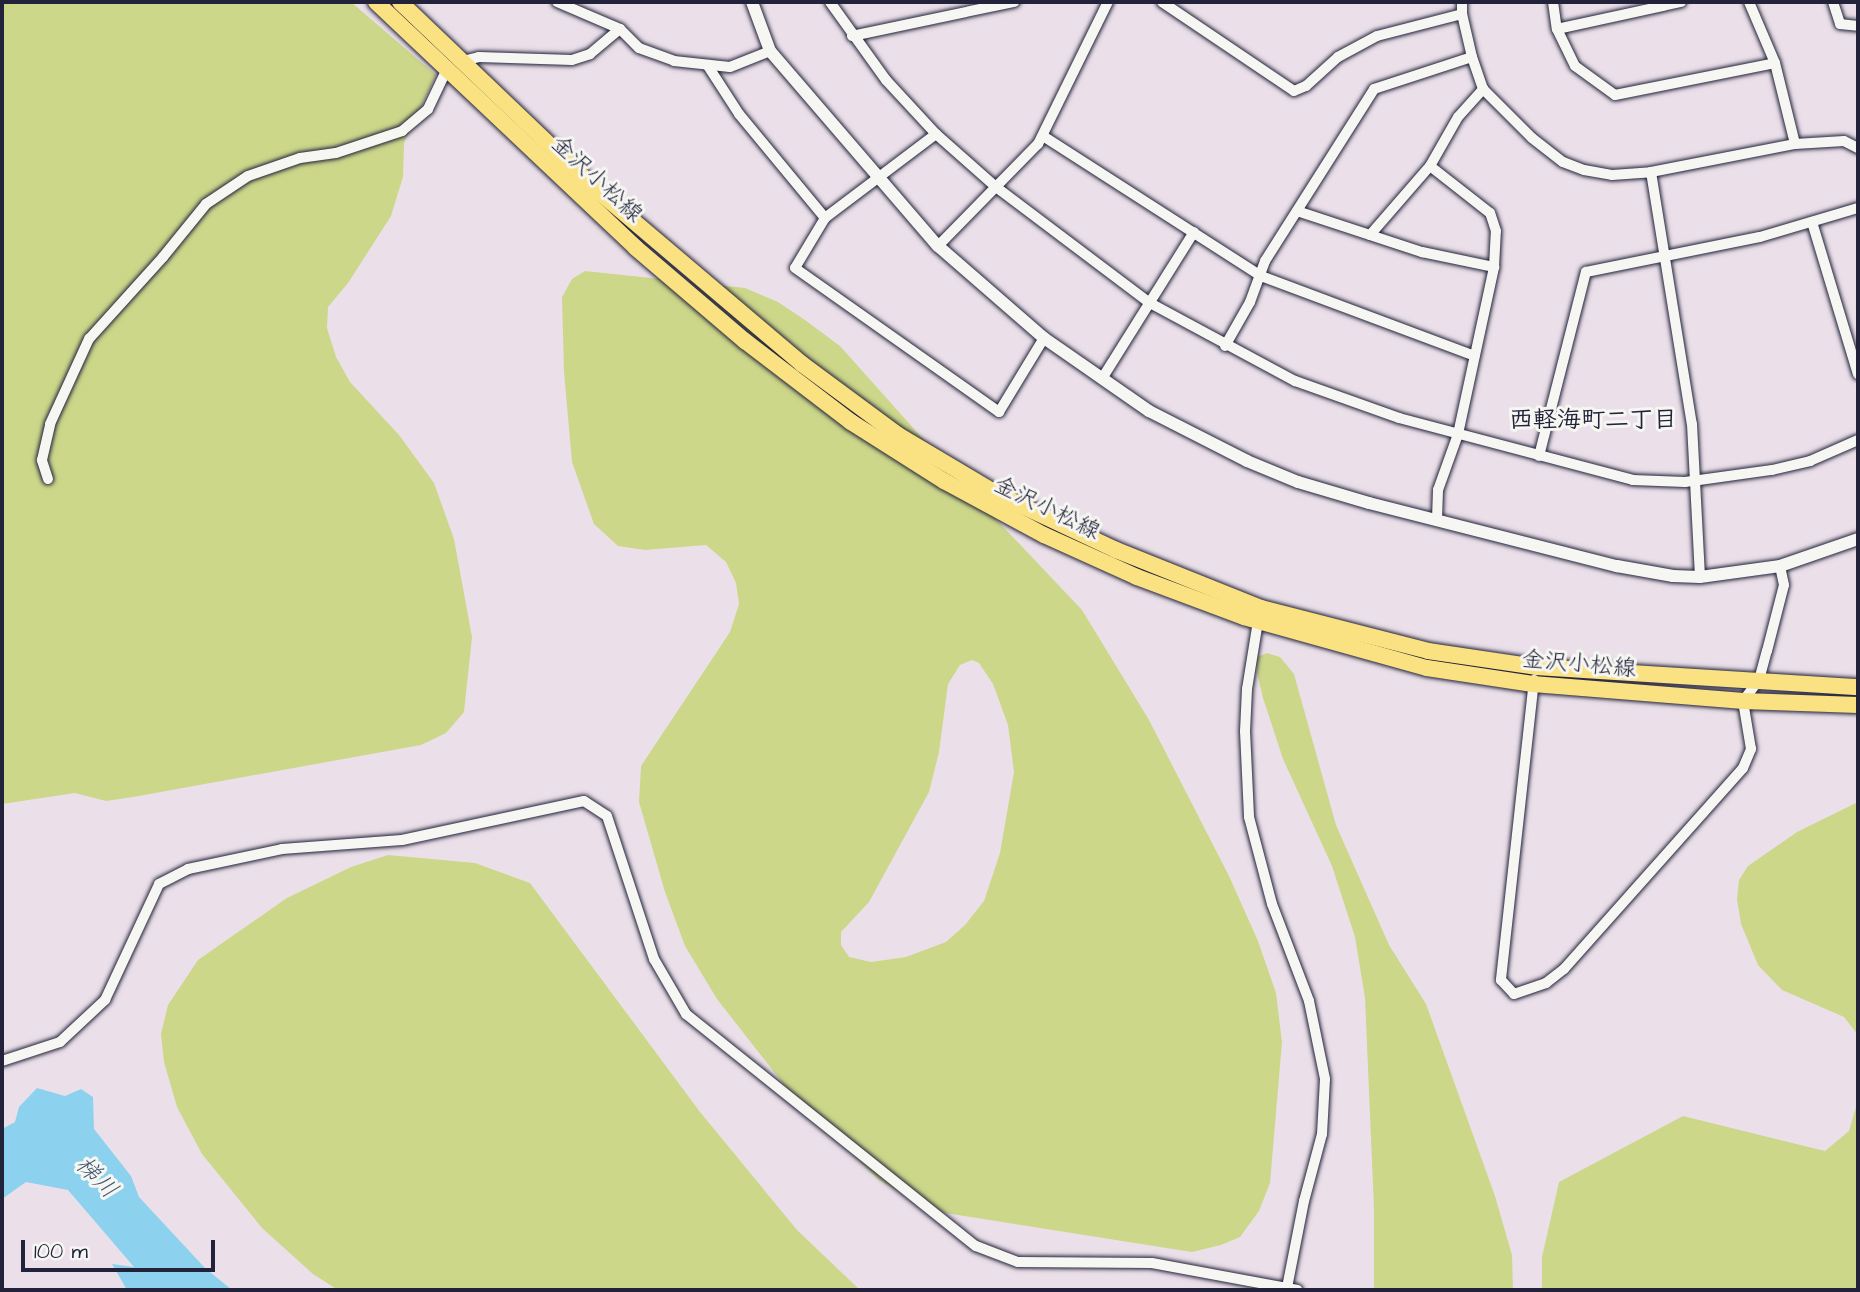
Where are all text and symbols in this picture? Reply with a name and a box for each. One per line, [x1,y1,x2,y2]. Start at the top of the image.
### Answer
street label: 金沢小松線 [546,130,648,228]
district label: 西軽海町二丁目 [1509,407,1677,435]
street label: 金沢小松線 [989,470,1105,546]
street label: 金沢小松線 [1521,645,1637,683]
water label: 梯川 [69,1151,123,1205]
scale bar [24,1226,219,1270]
text: 100 m [34,1237,88,1266]

